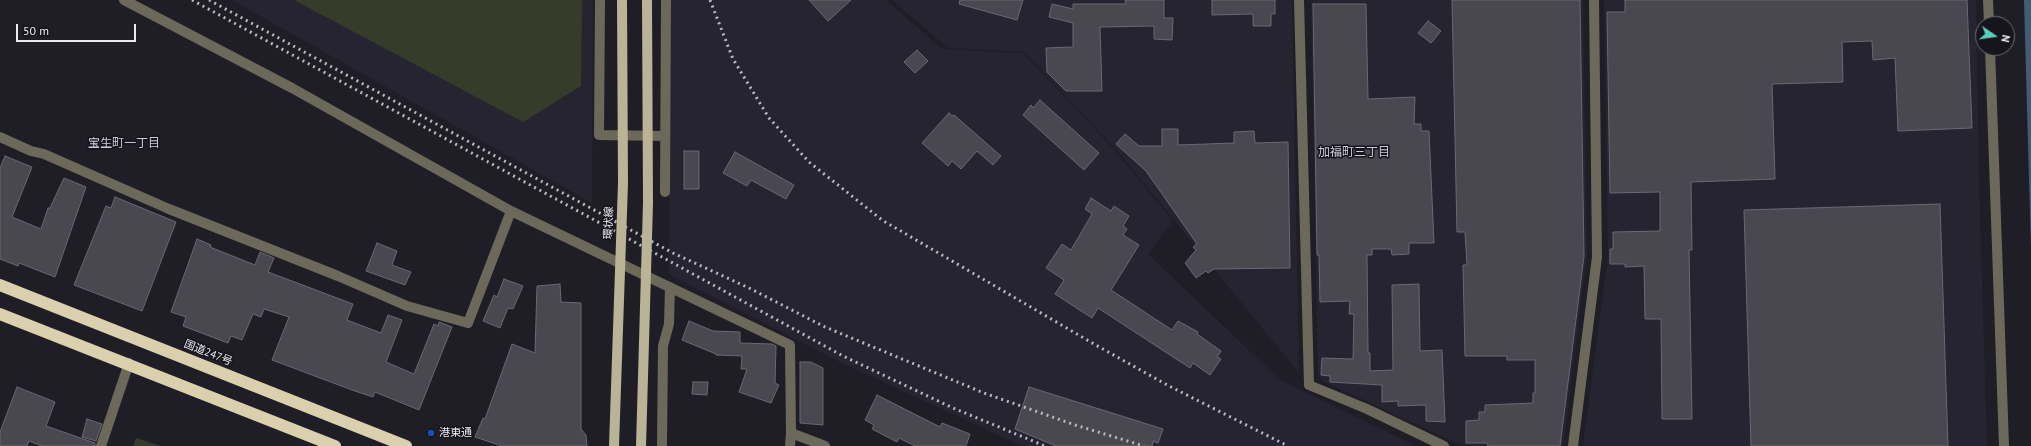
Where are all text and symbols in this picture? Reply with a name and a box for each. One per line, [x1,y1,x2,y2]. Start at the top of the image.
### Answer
scale bar [18,16,138,42]
north arrow [1975,16,2015,56]
text: 50 m [23,23,49,38]
text: N [1998,33,2013,44]
district label: 宝生町一丁目 [88,137,160,151]
district label: 加福町三丁目 [1318,146,1390,160]
street label: 環状線 [602,206,616,240]
street label: 国道247号 [182,337,234,369]
place label: 港東通 [439,426,472,440]
marker: 港東通 [426,428,436,438]

